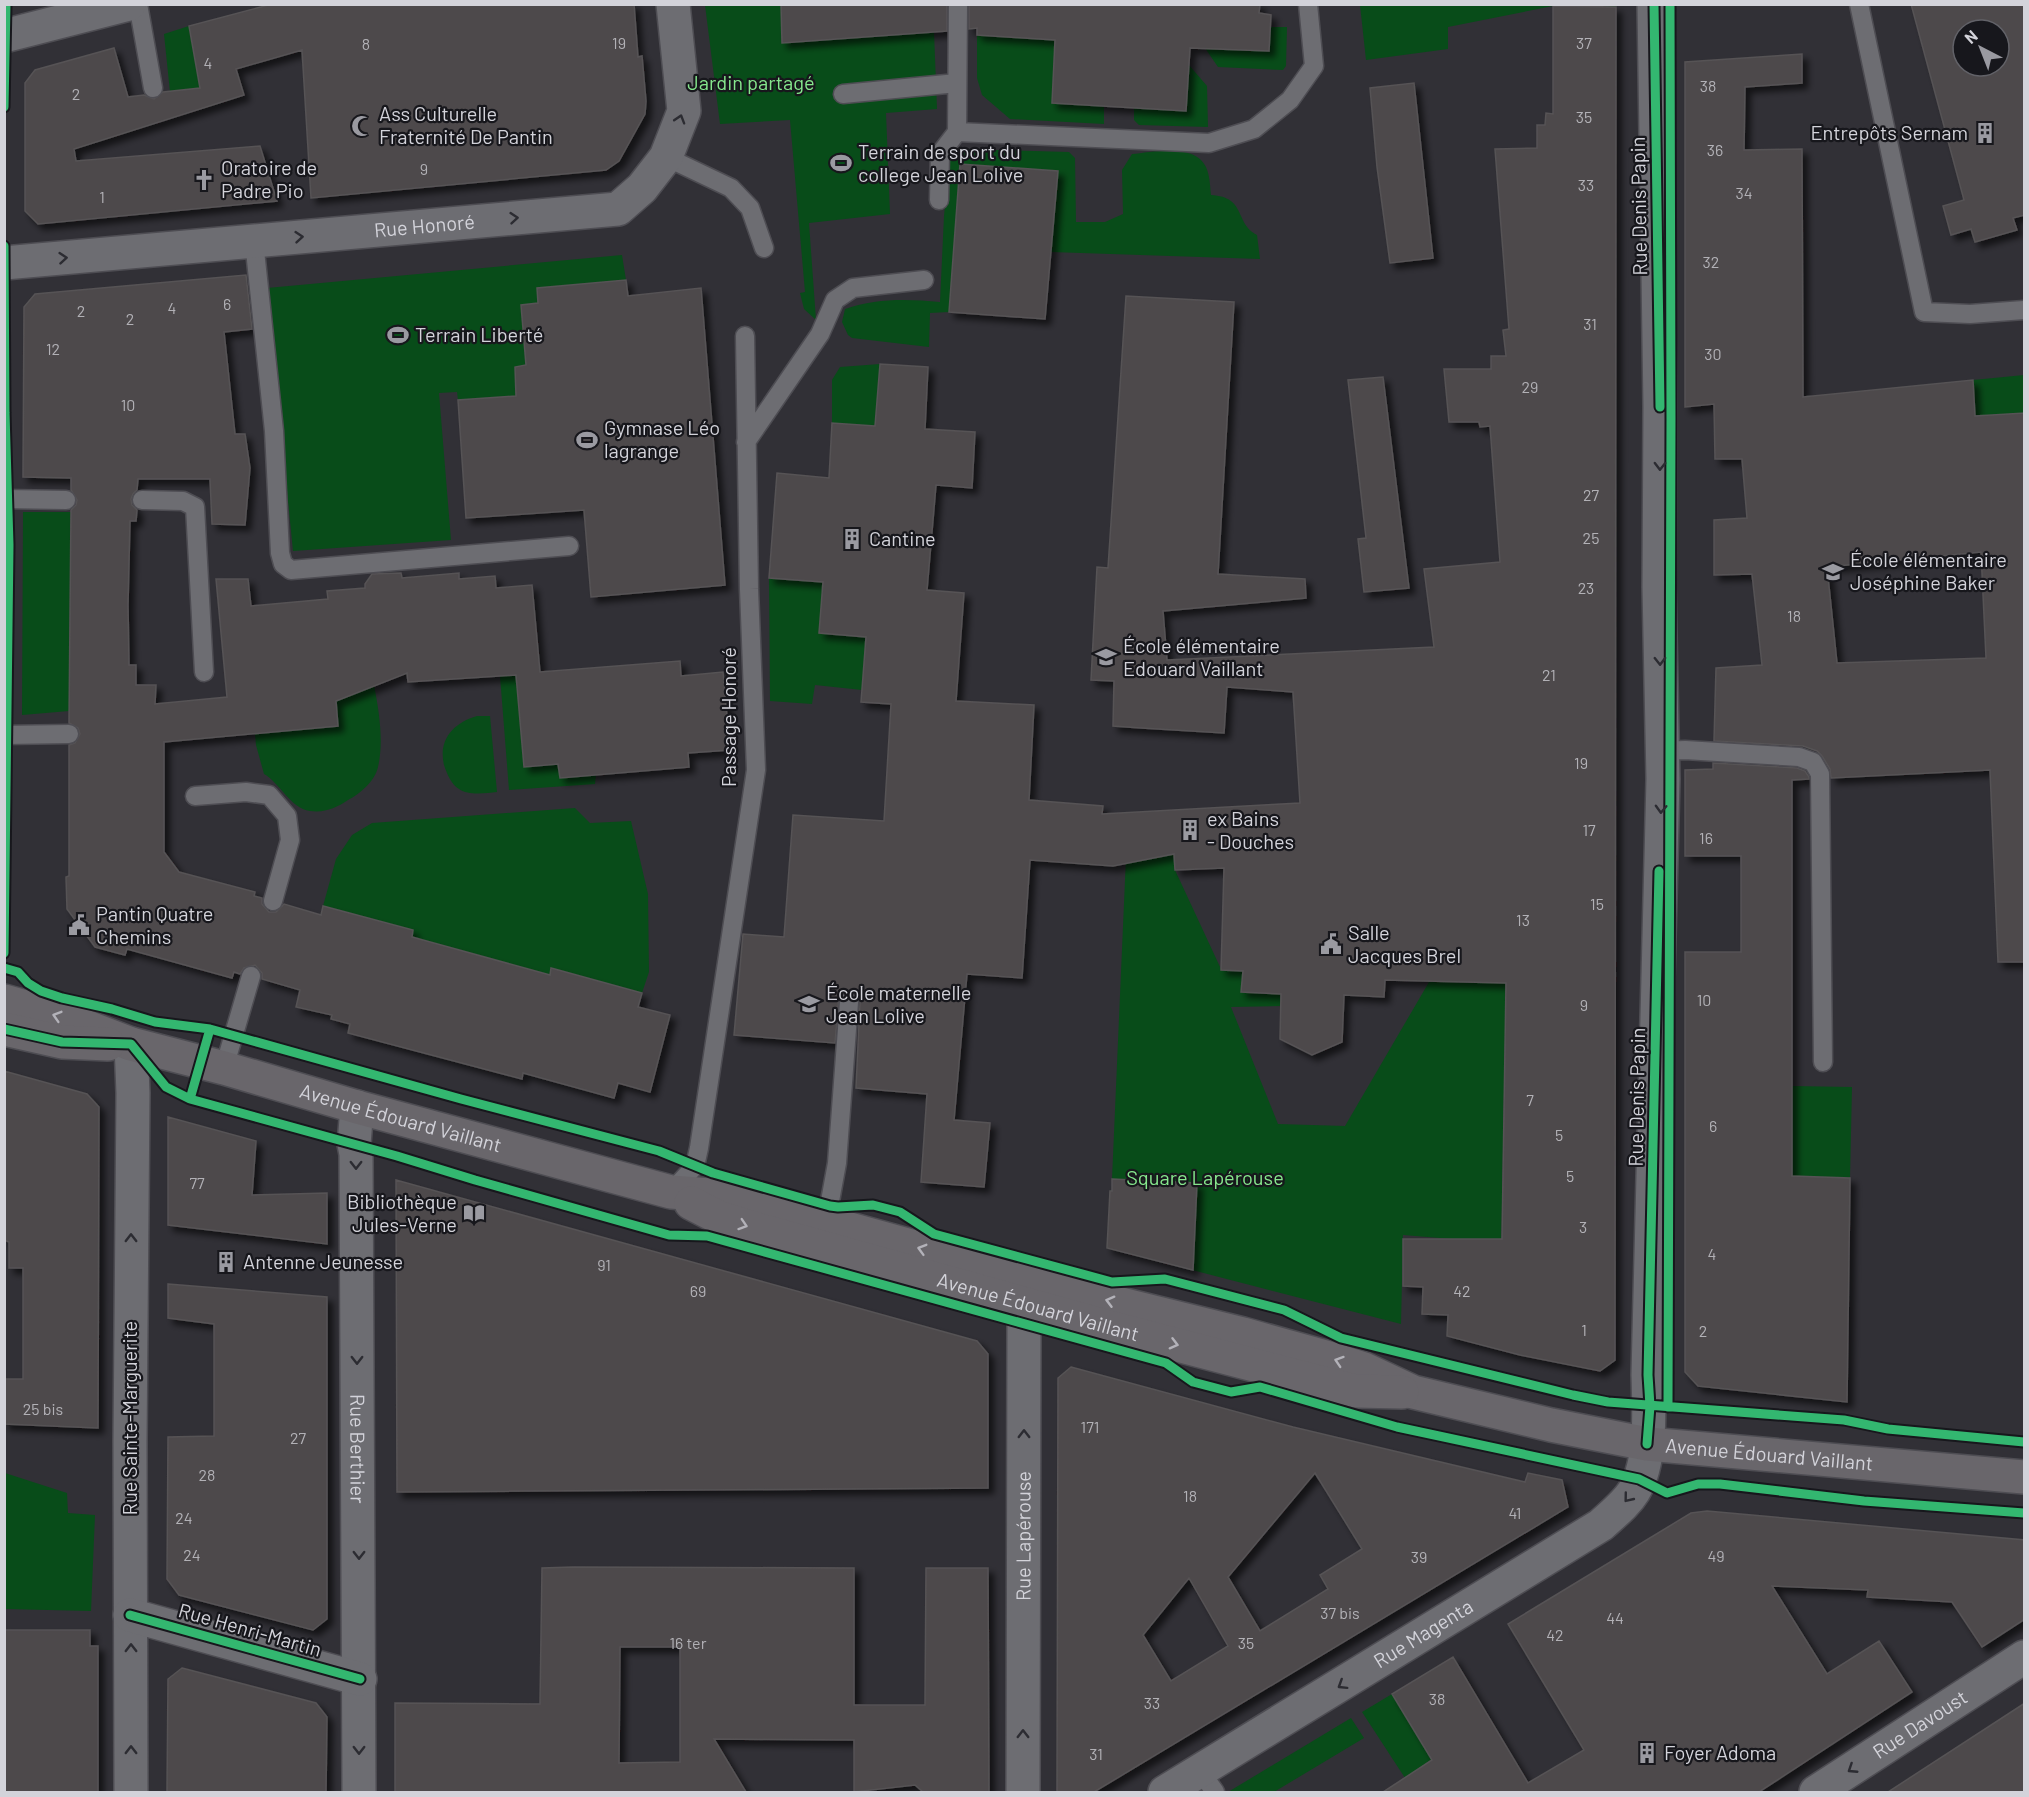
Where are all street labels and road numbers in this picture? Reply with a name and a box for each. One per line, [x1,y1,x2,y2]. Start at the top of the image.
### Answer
street label: Rue Denis Papin [1625,136,1651,276]
street label: Rue Honoré [373,209,476,241]
street label: Passage Honoré [716,647,740,787]
street label: Rue Denis Papin [1623,1027,1649,1167]
street label: Avenue Édouard Vaillant [297,1078,504,1157]
street label: Avenue Édouard Vaillant [935,1267,1142,1345]
street label: Rue Sainte-Marguerite [117,1321,141,1515]
street label: Rue Berthier [346,1394,371,1504]
street label: Avenue Édouard Vaillant [1665,1433,1874,1475]
street label: Rue Lapérouse [1010,1471,1035,1601]
street label: Rue Magenta [1369,1593,1477,1672]
street label: Rue Henri-Martin [176,1597,325,1661]
street label: Rue Davoust [1868,1684,1971,1763]

